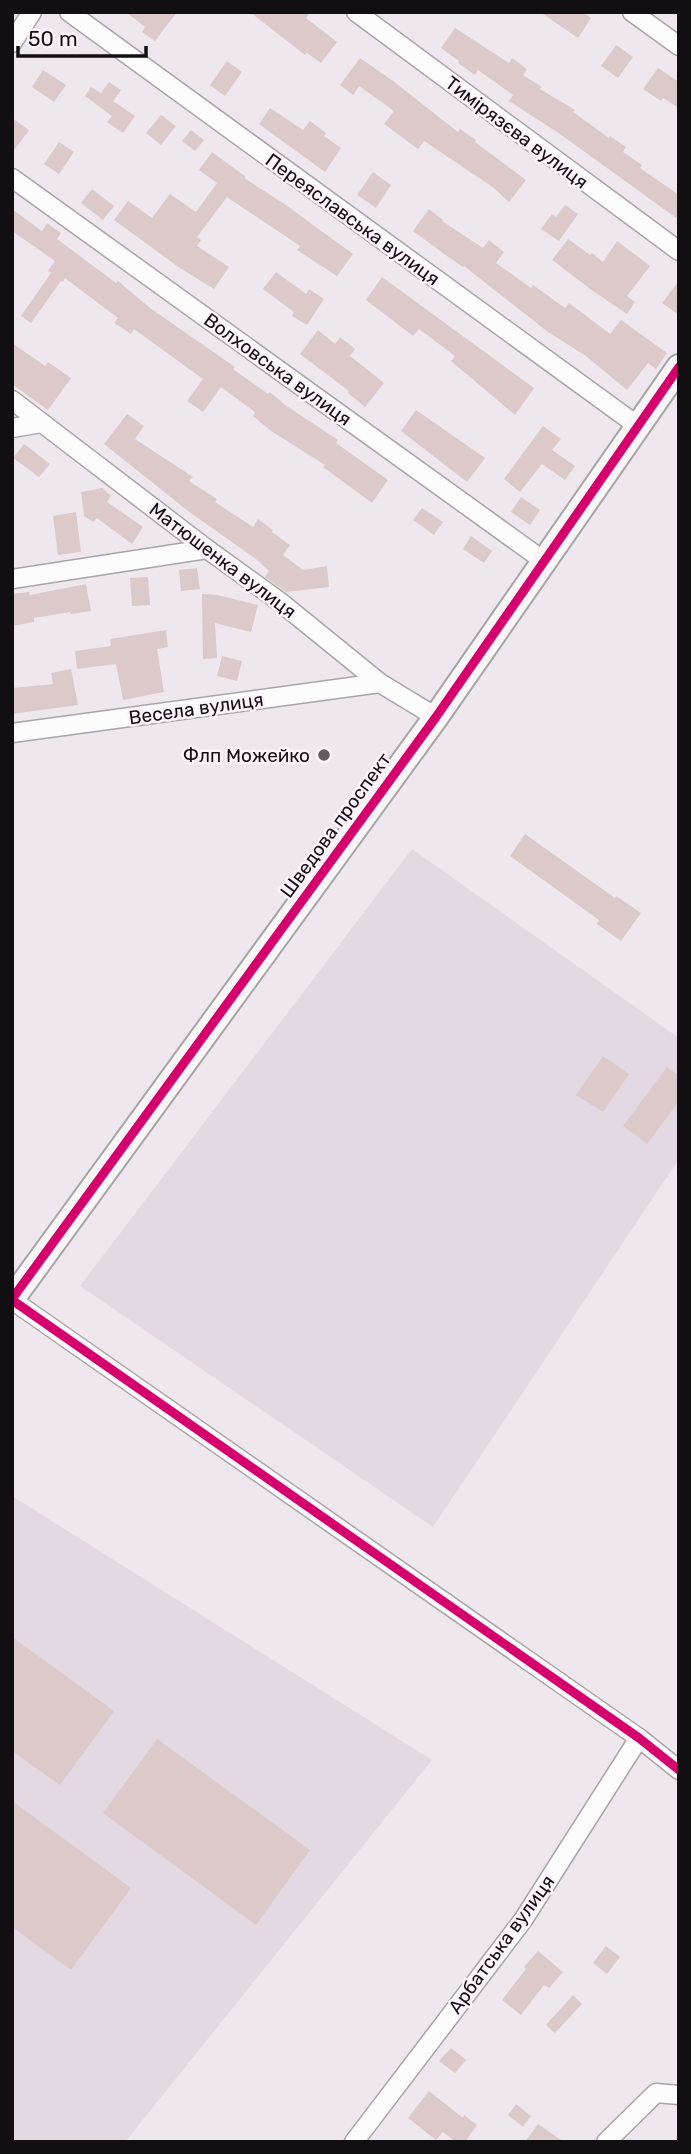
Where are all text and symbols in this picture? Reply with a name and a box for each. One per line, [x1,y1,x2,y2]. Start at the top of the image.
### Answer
scale bar [18,14,145,58]
text: 50 m [28,26,78,51]
street label: Тимірязєва вулиця [441,71,593,194]
street label: Переяславська вулиця [261,148,444,290]
street label: Волховська вулиця [199,308,356,431]
street label: Матюшенка вулиця [145,498,301,623]
street label: Весела вулиця [127,688,265,729]
place label: Флп Можейко [183,744,310,767]
marker: Флп Можейко [316,747,332,763]
street label: Шведова проспект [275,748,396,902]
street label: Арбатська вулиця [443,1870,559,2018]

